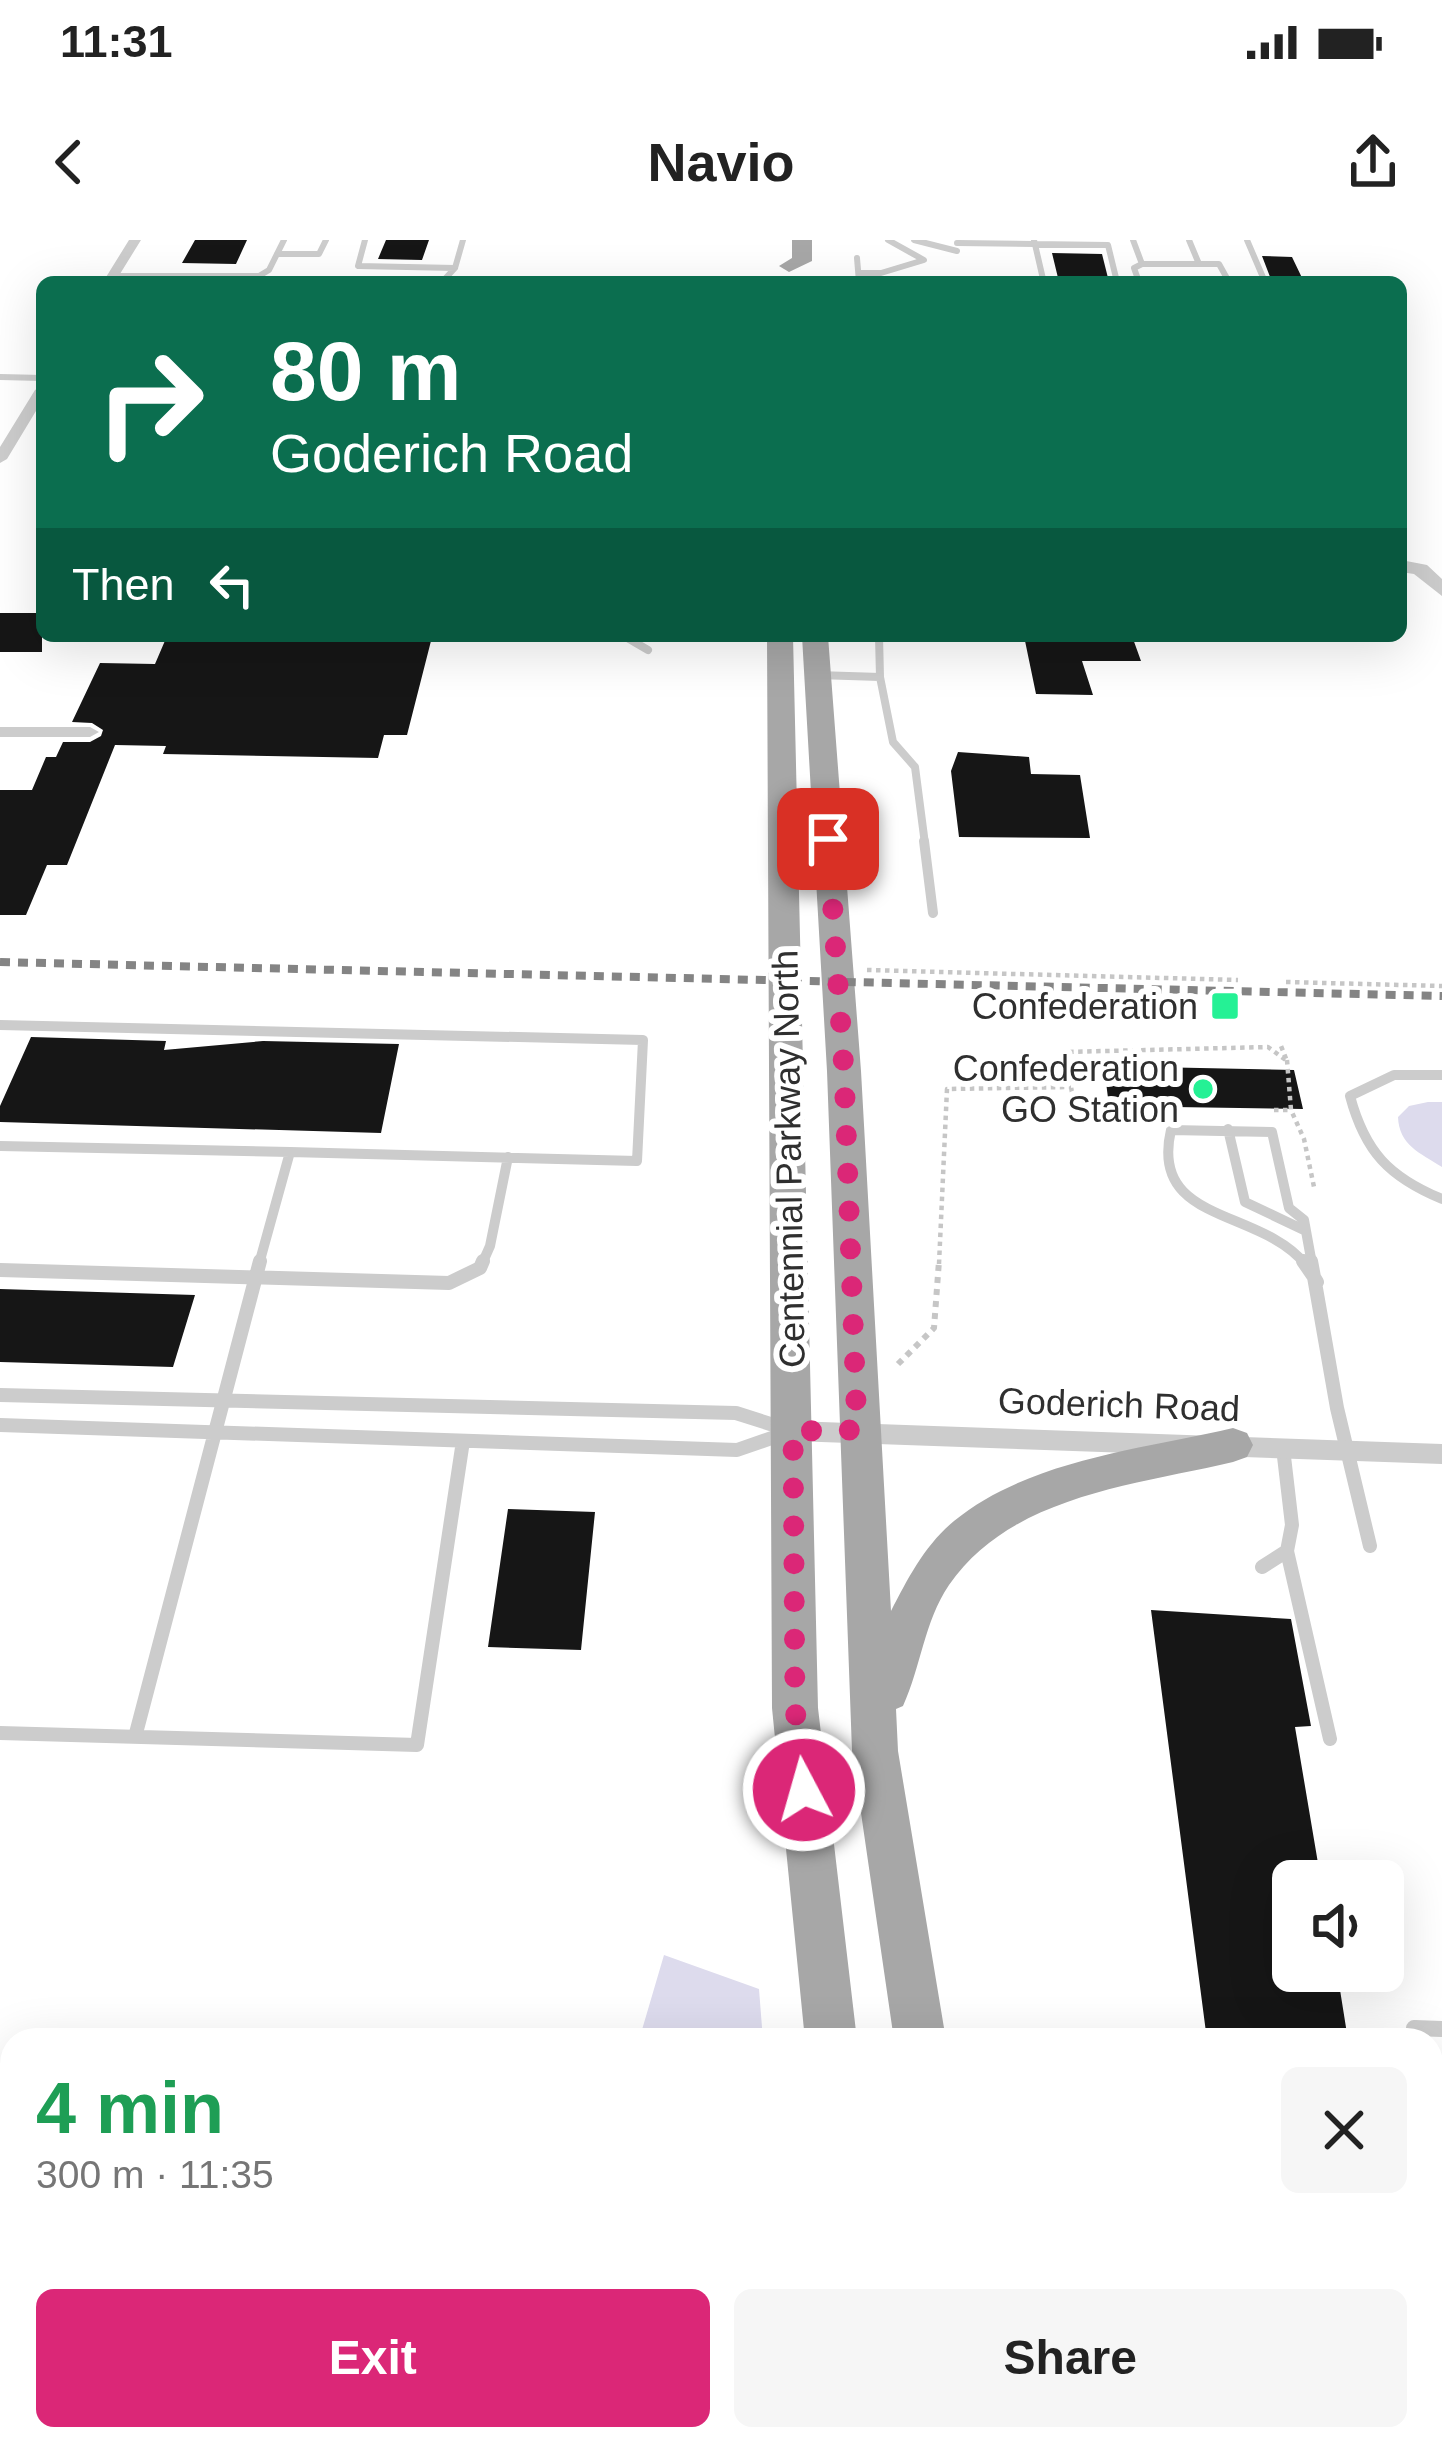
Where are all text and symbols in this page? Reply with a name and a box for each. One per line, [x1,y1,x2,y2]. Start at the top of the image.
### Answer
text: 11:31 [60,16,173,67]
icon: back [36,129,102,195]
icon: share [1340,129,1406,195]
text: Navio [647,132,795,192]
icon: right [72,324,228,480]
text: 80 m [270,324,461,418]
text: Goderich Road [270,423,633,483]
icon: left [199,552,265,618]
text: Then [72,559,175,610]
pin [777,788,879,890]
icon: arrive [795,806,861,872]
street label: Centennial Parkway North [764,950,813,1368]
place label: Confederation [972,986,1198,1027]
marker: Confederation [1209,990,1241,1022]
place label: Confederation GO Station [953,1048,1179,1130]
marker: Confederation GO Station [1190,1076,1216,1102]
street label: Goderich Road [997,1380,1241,1429]
position arrow [741,1727,867,1853]
map controls [1272,1860,1404,1992]
button: sound [1272,1860,1404,1992]
button: close [1281,2067,1407,2193]
text: 4 min [36,2068,224,2148]
text: 300 m · 11:35 [36,2153,274,2196]
button: Exit [36,2289,710,2427]
button: Share [734,2289,1407,2427]

